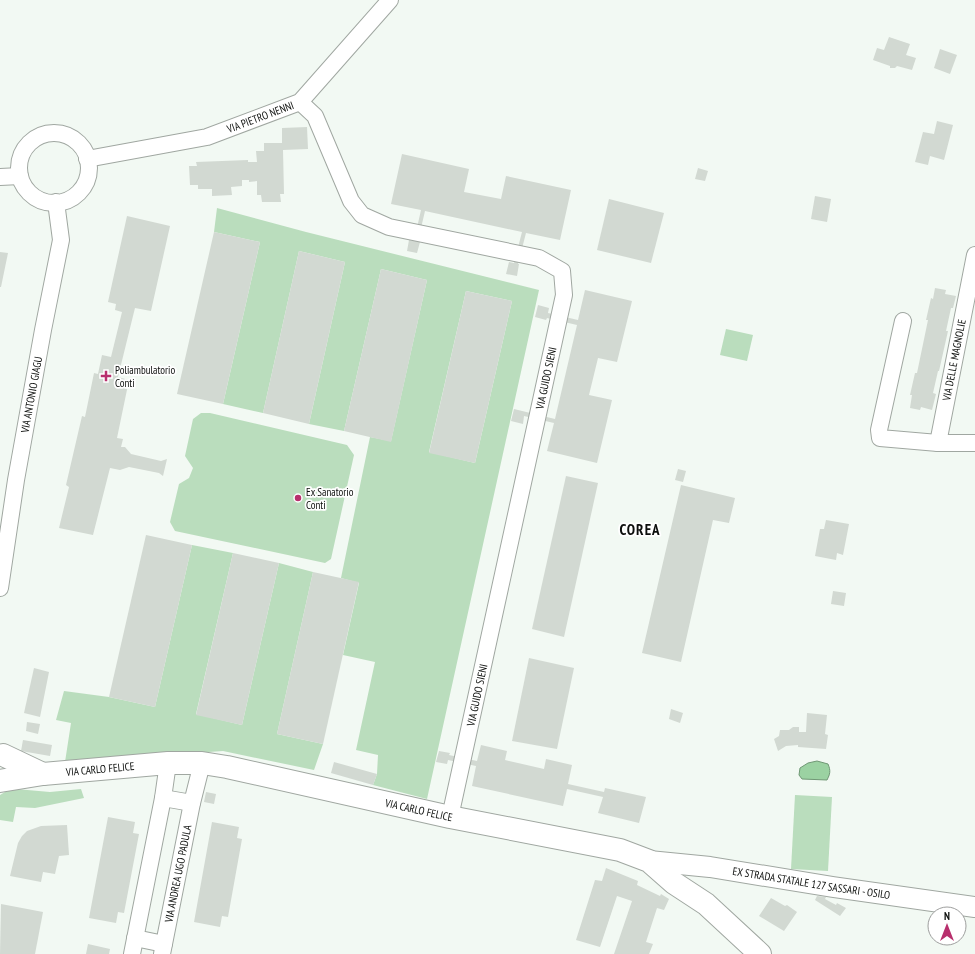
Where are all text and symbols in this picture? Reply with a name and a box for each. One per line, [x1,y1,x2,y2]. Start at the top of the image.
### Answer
street label: VIA PIETRO NENNI [224,98,296,136]
street label: VIA DELLE MAGNOLIE [939,318,969,403]
street label: VIA GUIDO SIENI [532,346,559,411]
street label: VIA ANTONIO GIAGU [17,355,45,435]
place label: Poliambulatorio Conti [115,363,176,390]
marker: Poliambulatorio Conti [100,370,112,382]
place label: Ex Sanatorio Conti [306,485,354,512]
marker: Ex Sanatorio Conti [293,493,303,503]
district label: COREA [619,520,661,539]
street label: VIA GUIDO SIENI [463,663,490,728]
street label: VIA CARLO FELICE [64,759,135,779]
street label: VIA CARLO FELICE [383,795,454,824]
street label: VIA ANDREA UGO PADULA [161,823,195,925]
street label: EX STRADA STATALE 127 SASSARI - OSILO [732,864,891,902]
north arrow [927,906,967,946]
text: N [944,909,950,923]

